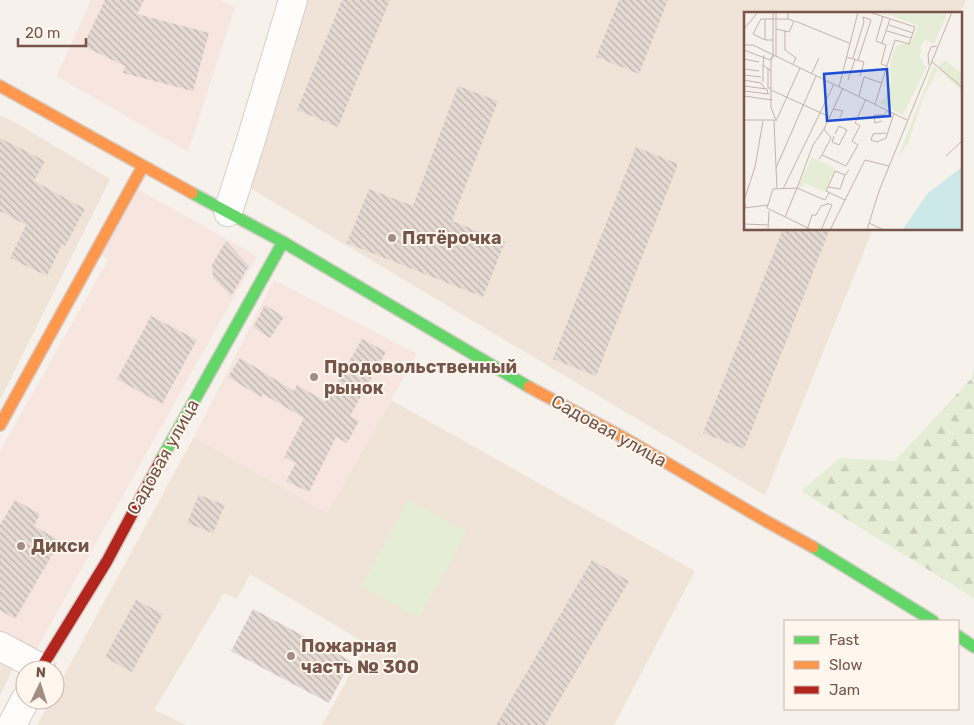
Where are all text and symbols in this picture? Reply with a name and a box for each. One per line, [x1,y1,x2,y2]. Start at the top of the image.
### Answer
inset map [744,12,962,230]
scale bar [18,15,85,47]
text: 20 m [25,24,60,42]
place label: Пятёрочка [402,227,502,249]
marker: Пятёрочка [386,232,398,244]
place label: Продовольственный рынок [324,356,517,399]
marker: Продовольственный рынок [308,371,320,383]
street label: Садовая улица [547,390,671,472]
street label: Садовая улица [122,395,204,519]
place label: Дикси [31,535,89,557]
marker: Дикси [15,540,27,552]
legend [784,620,959,710]
text: Fast [829,631,859,649]
place label: Пожарная часть № 300 [301,635,419,678]
marker: Пожарная часть № 300 [285,650,297,662]
text: Slow [829,656,862,674]
north arrow [15,660,65,710]
text: N [35,664,46,681]
text: Jam [829,681,860,699]

